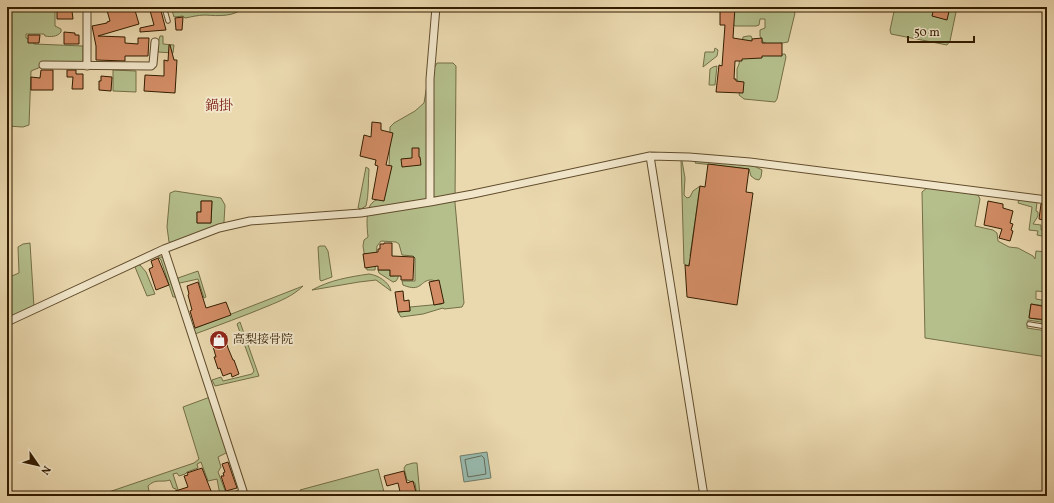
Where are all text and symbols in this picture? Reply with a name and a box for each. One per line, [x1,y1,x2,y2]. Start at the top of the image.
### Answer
scale bar [908,18,974,44]
text: 50 m [914,25,940,41]
district label: 鍋掛 [205,97,233,116]
shop icon: 高梨接骨院 [208,329,230,351]
place label: 高梨接骨院 [233,332,293,348]
north arrow [18,445,58,485]
text: N [37,462,54,477]

